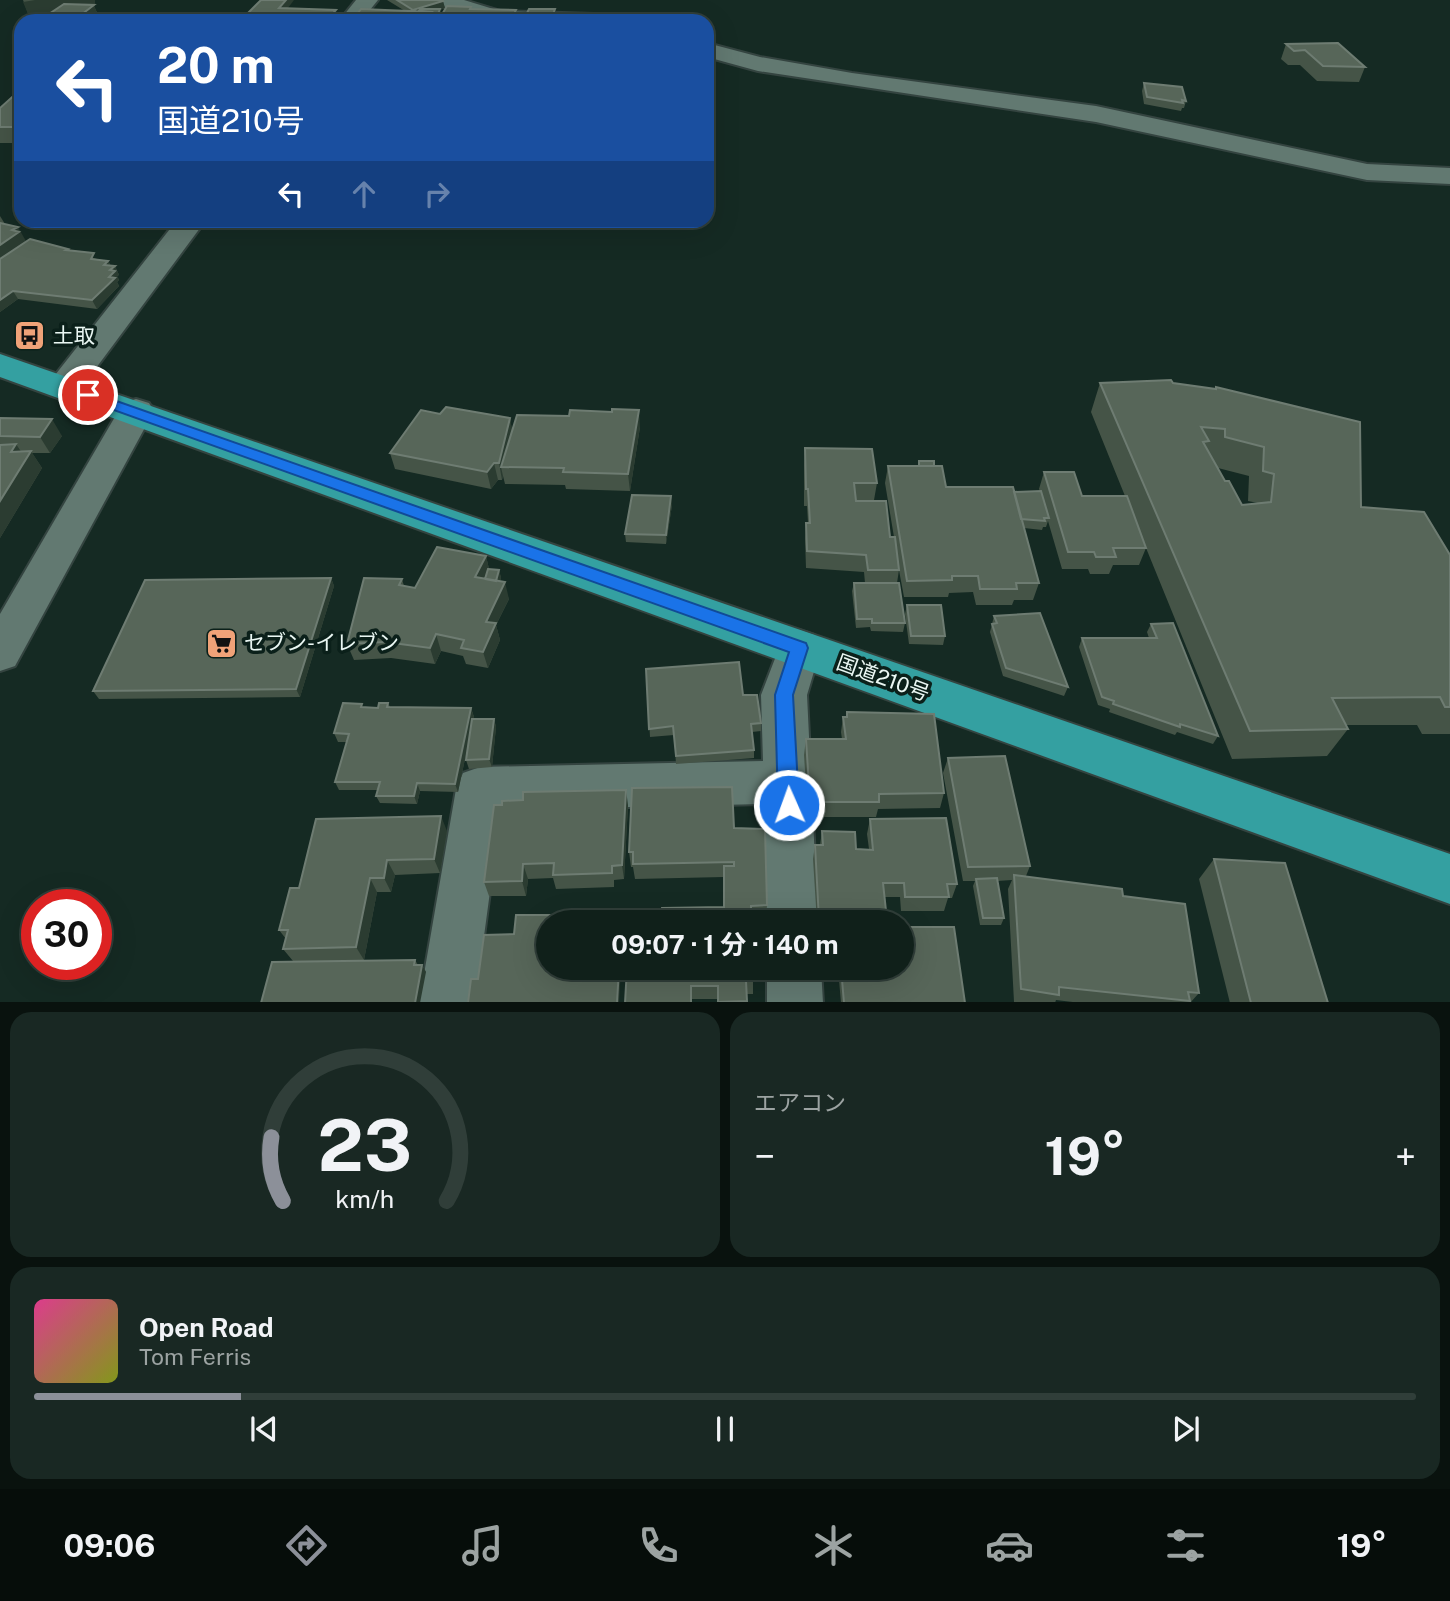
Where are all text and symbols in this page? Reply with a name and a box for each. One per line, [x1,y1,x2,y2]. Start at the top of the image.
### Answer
text: 20 m [157,36,275,94]
icon: left [42,42,133,133]
text: 国道210号 [157,102,305,139]
icon: left [272,175,310,213]
icon: ahead [345,175,383,213]
icon: right [418,175,456,213]
bus stop icon: 土取 [13,319,47,353]
place label: 土取 [53,323,95,348]
pin [58,365,118,425]
icon: arrive [69,376,107,414]
supermarket icon: セブン-イレブン [204,626,238,660]
place label: セブン-イレブン [244,630,399,655]
street label: 国道210号 [833,649,933,706]
position arrow [752,768,826,842]
speed limit sign: 30 [21,889,112,980]
text: 09:07 · 1 分 · 140 m [611,929,839,960]
text: エアコン [754,1089,846,1116]
text: 23 [318,1102,412,1187]
text: 19° [1044,1126,1126,1187]
text: − [754,1134,775,1179]
text: + [1395,1134,1416,1179]
text: km/h [336,1183,394,1213]
text: Open Road [139,1312,274,1343]
text: Tom Ferris [139,1343,251,1370]
icon: previous [245,1410,283,1448]
icon: pause [706,1410,744,1448]
icon: next [1167,1410,1205,1448]
icon: directions [282,1521,331,1570]
icon: music [458,1521,507,1570]
icon: phone [634,1521,683,1570]
icon: climate [809,1521,858,1570]
icon: car [985,1521,1034,1570]
icon: filters [1161,1521,1210,1570]
text: 09:06 [63,1527,155,1564]
text: 19° [1337,1527,1387,1564]

